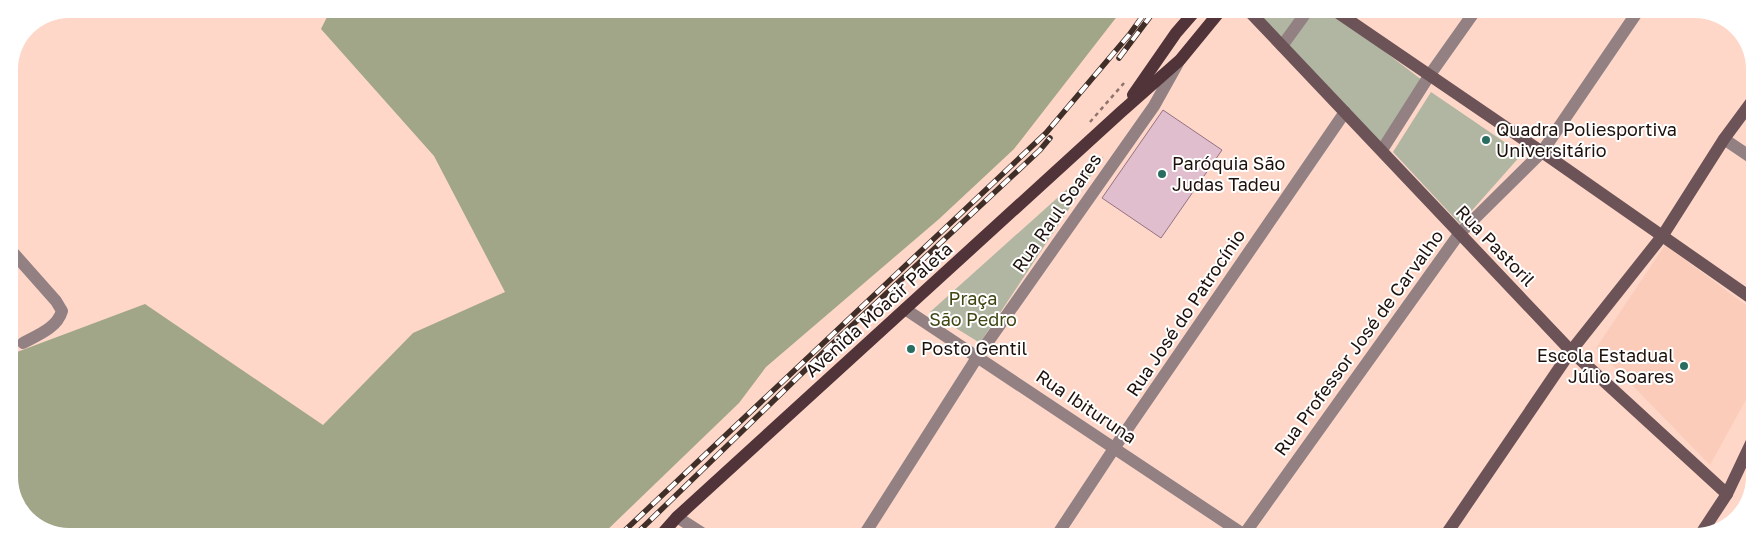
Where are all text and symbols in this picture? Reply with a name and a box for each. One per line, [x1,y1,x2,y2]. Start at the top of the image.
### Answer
place label: Quadra Poliesportiva Universitário [1496,118,1677,161]
marker: Quadra Poliesportiva Universitário [1480,134,1492,146]
street label: Rua Raul Soares [1007,149,1105,276]
place label: Paróquia São Judas Tadeu [1172,152,1285,195]
marker: Paróquia São Judas Tadeu [1156,168,1168,180]
street label: Rua Pastoril [1452,200,1540,291]
street label: Rua José do Patrocínio [1121,225,1249,400]
street label: Rua Professor José de Carvalho [1269,225,1447,460]
street label: Avenida Moacir Paleta [800,237,956,381]
park label: Praça São Pedro [929,287,1017,330]
place label: Posto Gentil [921,337,1027,359]
marker: Posto Gentil [905,343,917,355]
place label: Escola Estadual Júlio Soares [1537,344,1674,387]
marker: Escola Estadual Júlio Soares [1678,360,1690,372]
street label: Rua Ibituruna [1032,365,1141,448]

